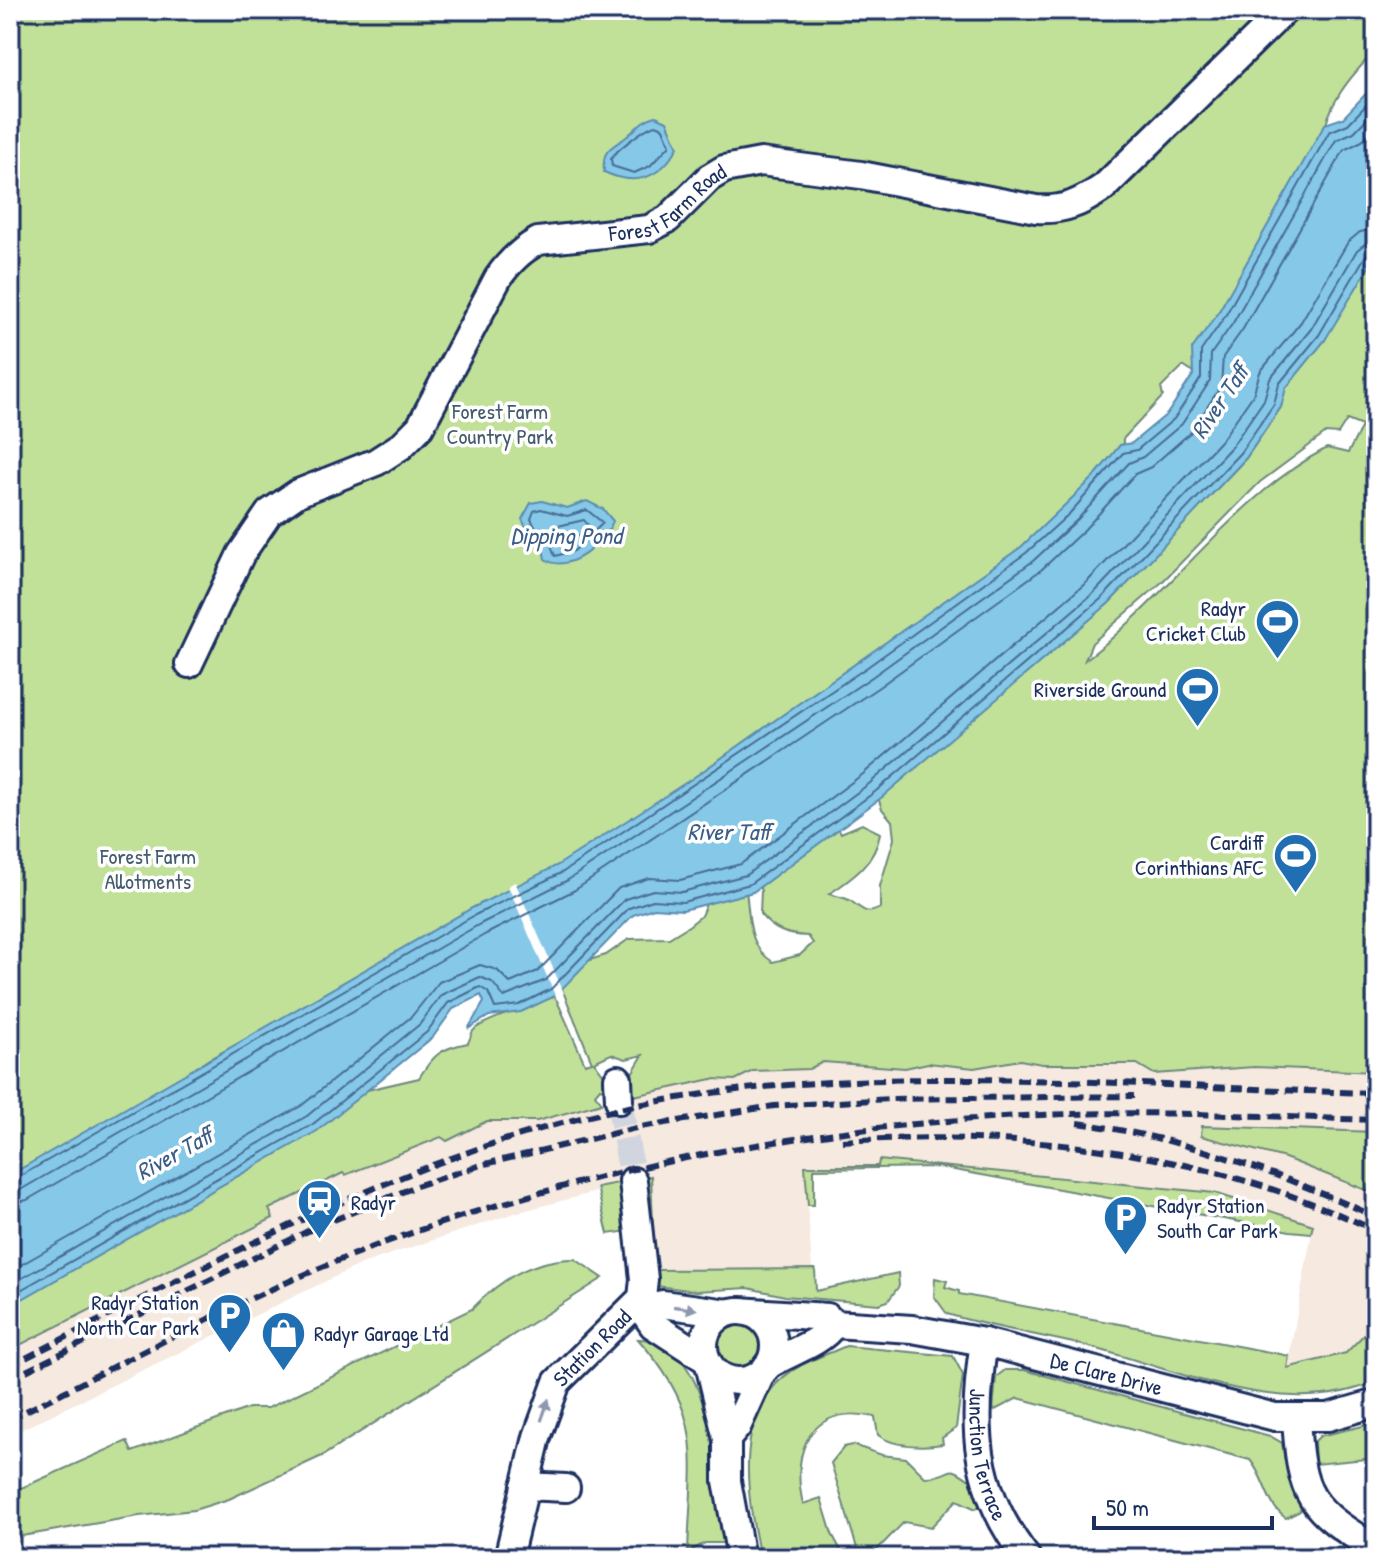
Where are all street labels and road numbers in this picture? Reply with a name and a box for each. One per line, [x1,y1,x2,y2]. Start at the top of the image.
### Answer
street label: Forest Farm Road [606,156,732,248]
street label: Station Road [546,1302,638,1393]
street label: De Clare Drive [1047,1345,1166,1402]
street label: Junction Terrace [962,1388,1015,1526]

